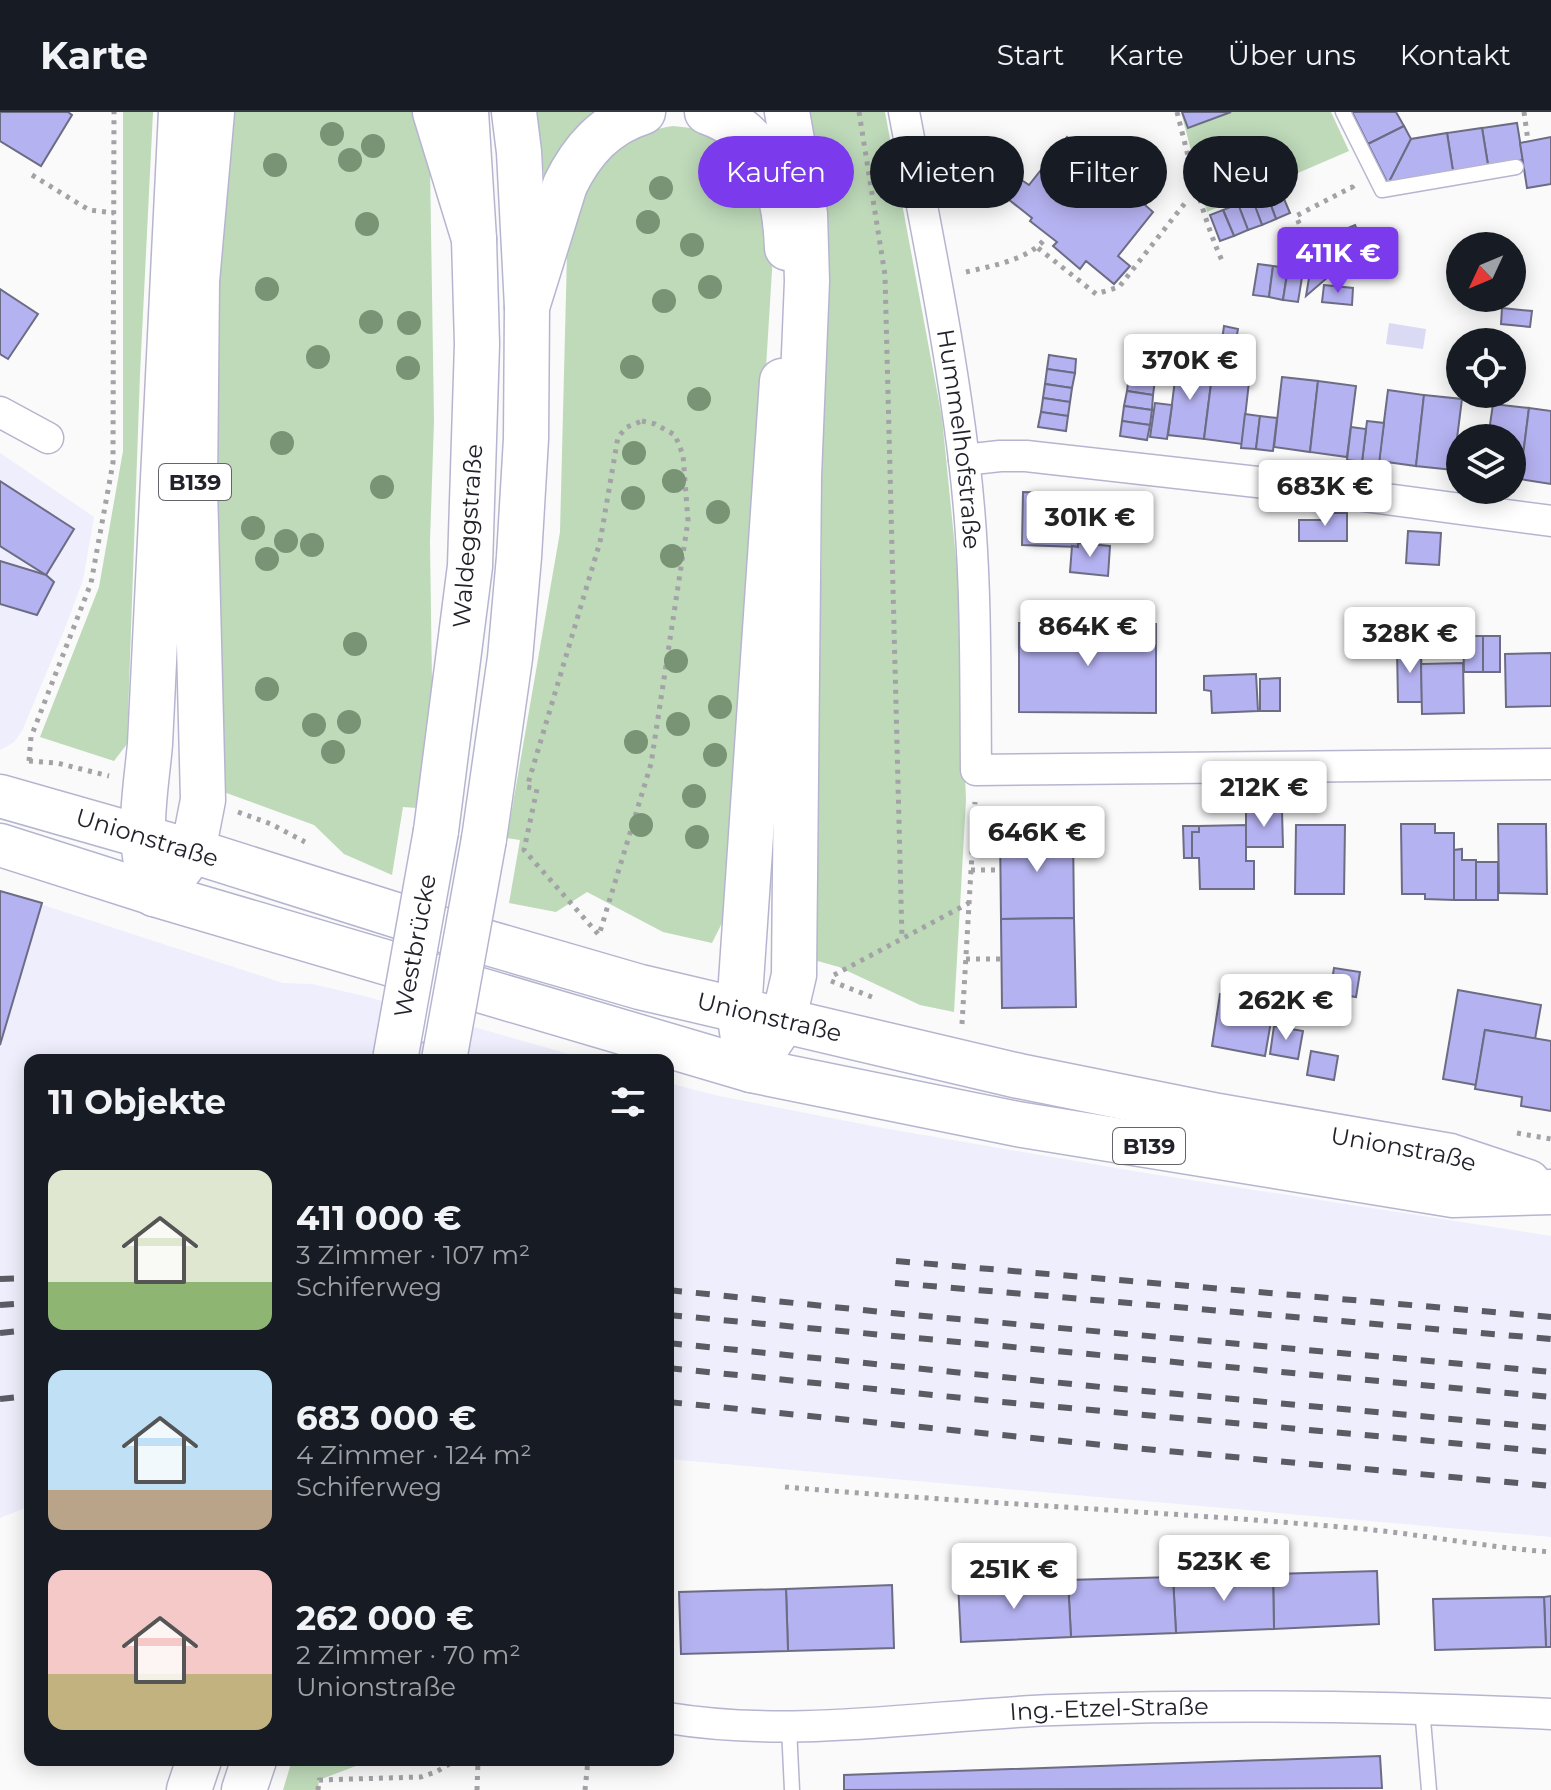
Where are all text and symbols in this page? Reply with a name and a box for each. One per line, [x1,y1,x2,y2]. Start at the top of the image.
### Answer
text: Karte [40,32,148,79]
text: Start [997,38,1064,72]
text: Karte [1108,38,1184,72]
text: Über uns [1228,38,1356,72]
text: Kontakt [1400,38,1511,72]
chip: Kaufen [698,136,854,208]
chip: Mieten [870,136,1024,208]
chip: Filter [1040,136,1167,208]
chip: Neu [1183,136,1298,208]
pin: 411K € [1273,227,1403,295]
north arrow [1446,232,1526,312]
map controls [1446,232,1526,504]
text: 411K € [1295,237,1381,269]
street label: Hummelhofstraße [931,327,987,550]
button: locate [1446,328,1526,408]
pin: 370K € [1125,334,1255,402]
text: 370K € [1142,344,1238,376]
button: layers [1446,424,1526,504]
street label: Waldeggstraße [447,443,488,629]
pin: 683K € [1260,460,1390,528]
road number: B139 [159,464,231,500]
text: 683K € [1277,470,1373,502]
pin: 301K € [1025,491,1155,559]
text: 301K € [1045,501,1135,533]
pin: 864K € [1023,600,1153,668]
pin: 328K € [1345,607,1475,675]
text: 864K € [1038,610,1138,642]
text: 328K € [1362,617,1458,649]
pin: 212K € [1199,761,1329,829]
text: 212K € [1220,771,1308,803]
street label: Unionstraße [72,802,222,873]
pin: 646K € [972,806,1102,874]
text: 646K € [988,816,1086,848]
street label: Westbrücke [388,872,442,1020]
pin: 262K € [1221,974,1351,1042]
text: 262K € [1239,984,1333,1016]
street label: Unionstraße [694,986,845,1048]
icon: filters [606,1080,650,1124]
text: 11 Objekte [48,1081,226,1123]
street label: Unionstraße [1328,1121,1480,1178]
road number: B139 [1113,1128,1185,1164]
text: 411 000 € [296,1197,461,1239]
icon: home [112,1202,208,1298]
text: 3 Zimmer · 107 m² [296,1239,530,1271]
text: Schiferweg [296,1271,442,1303]
text: 683 000 € [296,1397,476,1439]
icon: home [112,1402,208,1498]
text: 4 Zimmer · 124 m² [296,1439,532,1471]
text: Schiferweg [296,1471,442,1503]
pin: 523K € [1159,1535,1289,1603]
pin: 251K € [949,1543,1079,1611]
text: 523K € [1177,1545,1271,1577]
text: 251K € [970,1553,1058,1585]
text: 262 000 € [296,1597,474,1639]
icon: home [112,1602,208,1698]
text: 2 Zimmer · 70 m² [296,1639,521,1671]
text: Unionstraße [296,1671,456,1703]
street label: Ing.-Etzel-Straße [1009,1692,1209,1726]

